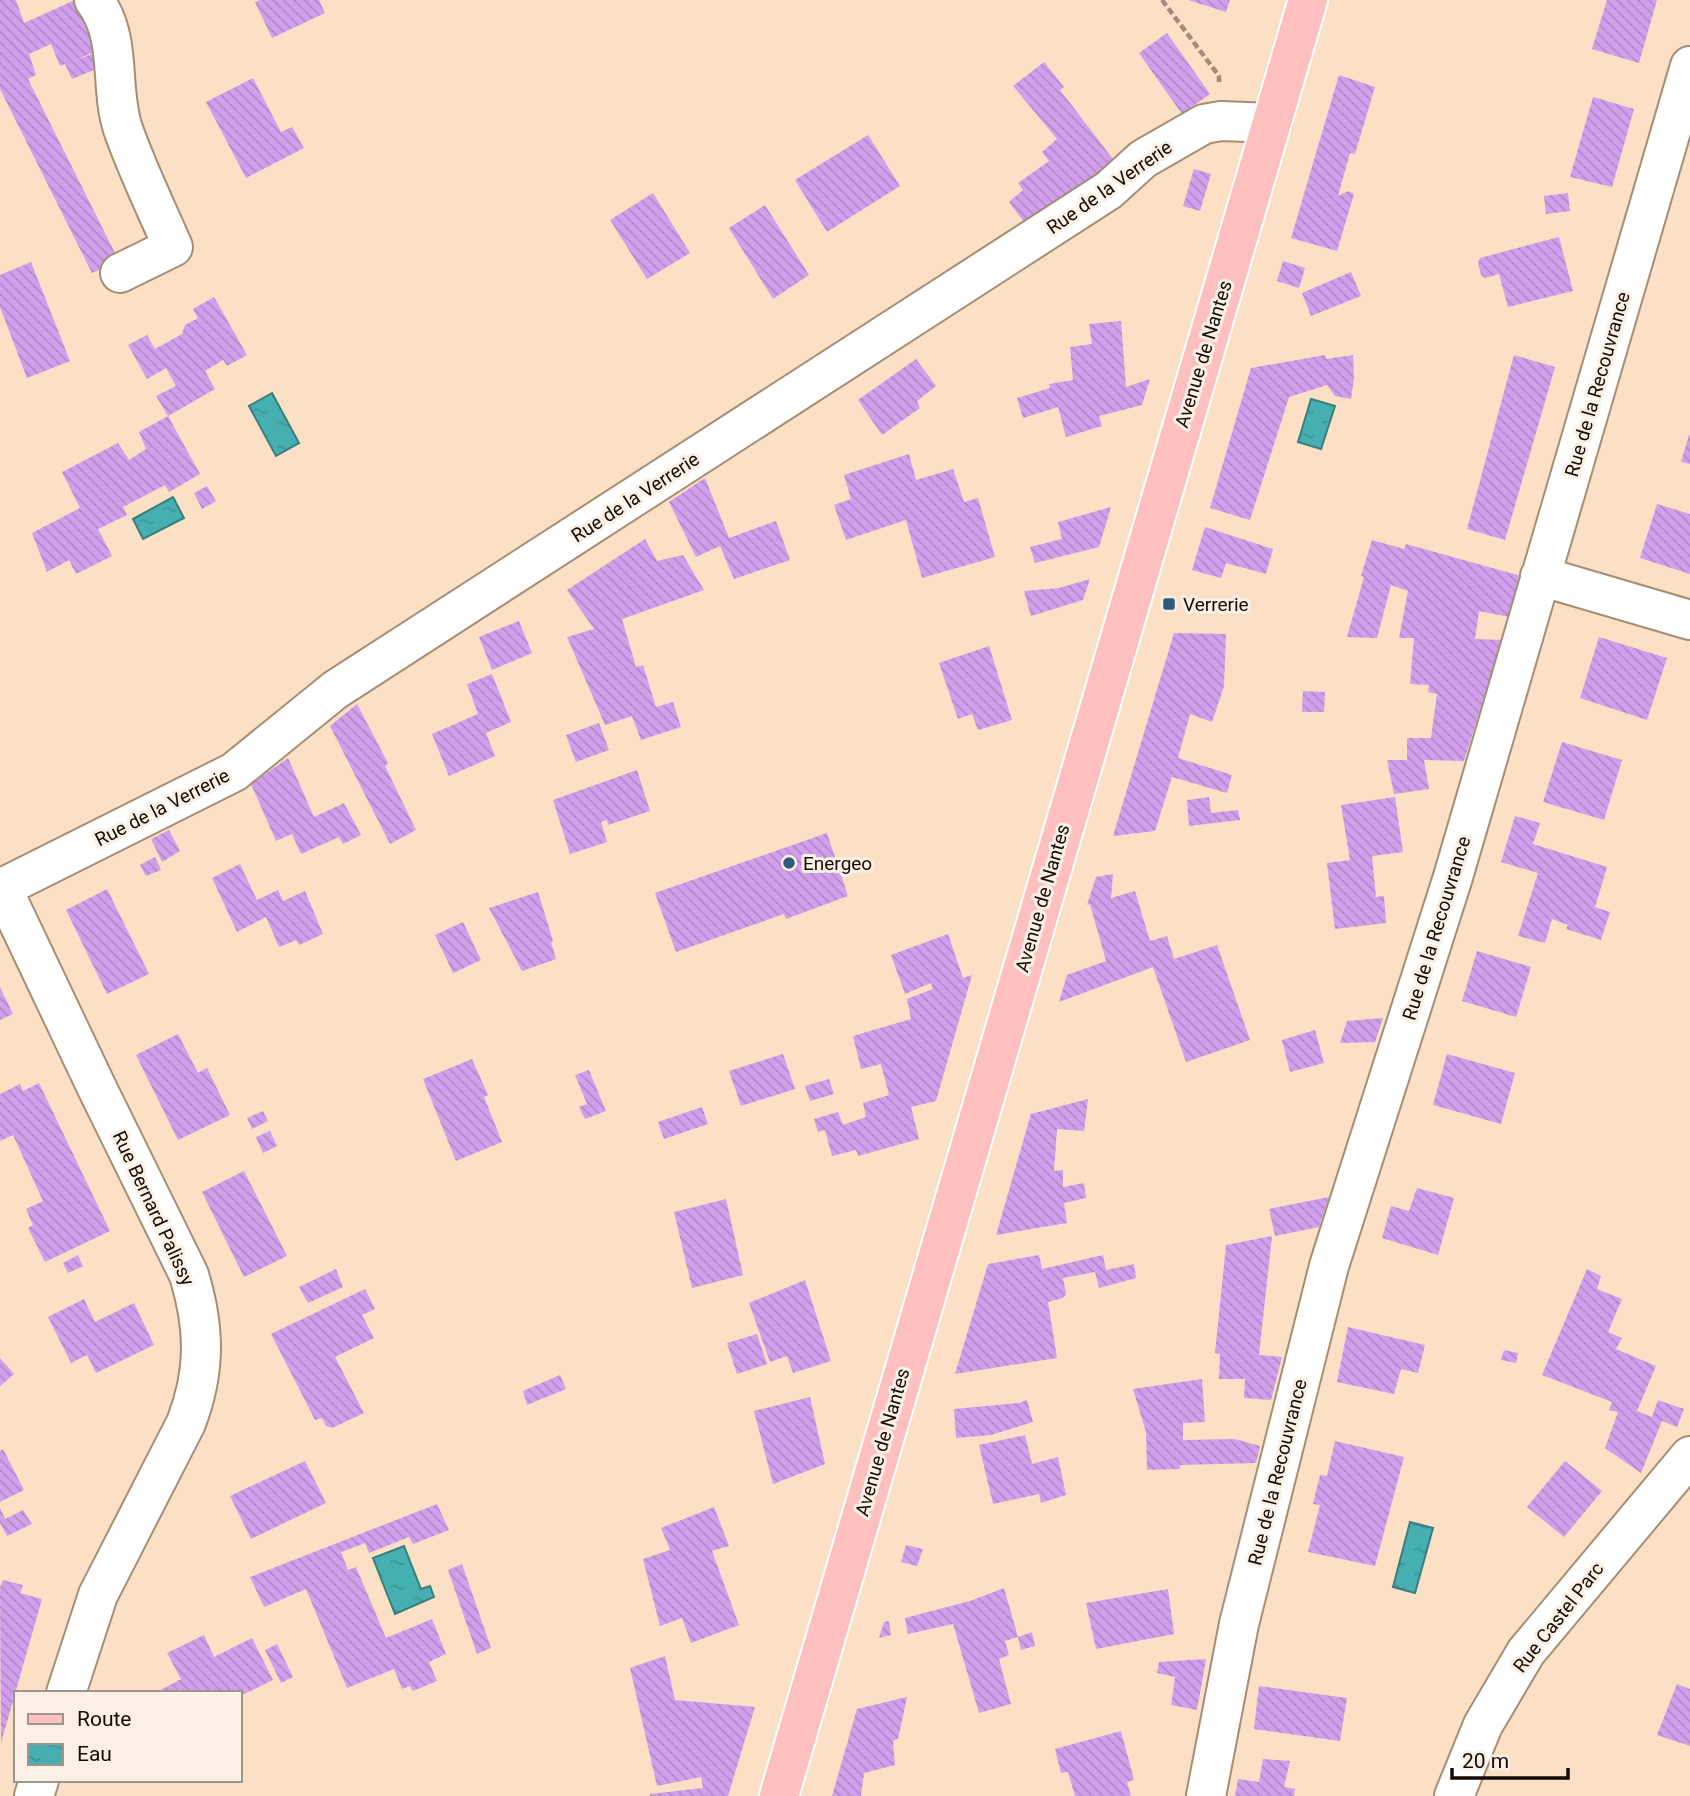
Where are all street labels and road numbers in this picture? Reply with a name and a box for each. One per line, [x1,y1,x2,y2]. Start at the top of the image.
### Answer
street label: Rue de la Verrerie [1042,136,1176,239]
street label: Avenue de Nantes [1170,278,1237,431]
street label: Rue de la Recouvrance [1560,289,1635,479]
street label: Rue de la Verrerie [567,448,704,547]
street label: Rue de la Verrerie [91,764,233,851]
street label: Avenue de Nantes [1010,822,1075,975]
street label: Rue de la Recouvrance [1398,833,1475,1023]
street label: Rue Bernard Palissy [108,1127,199,1289]
street label: Avenue de Nantes [850,1366,915,1519]
street label: Rue de la Recouvrance [1243,1377,1312,1568]
street label: Rue Castel Parc [1508,1558,1609,1677]

